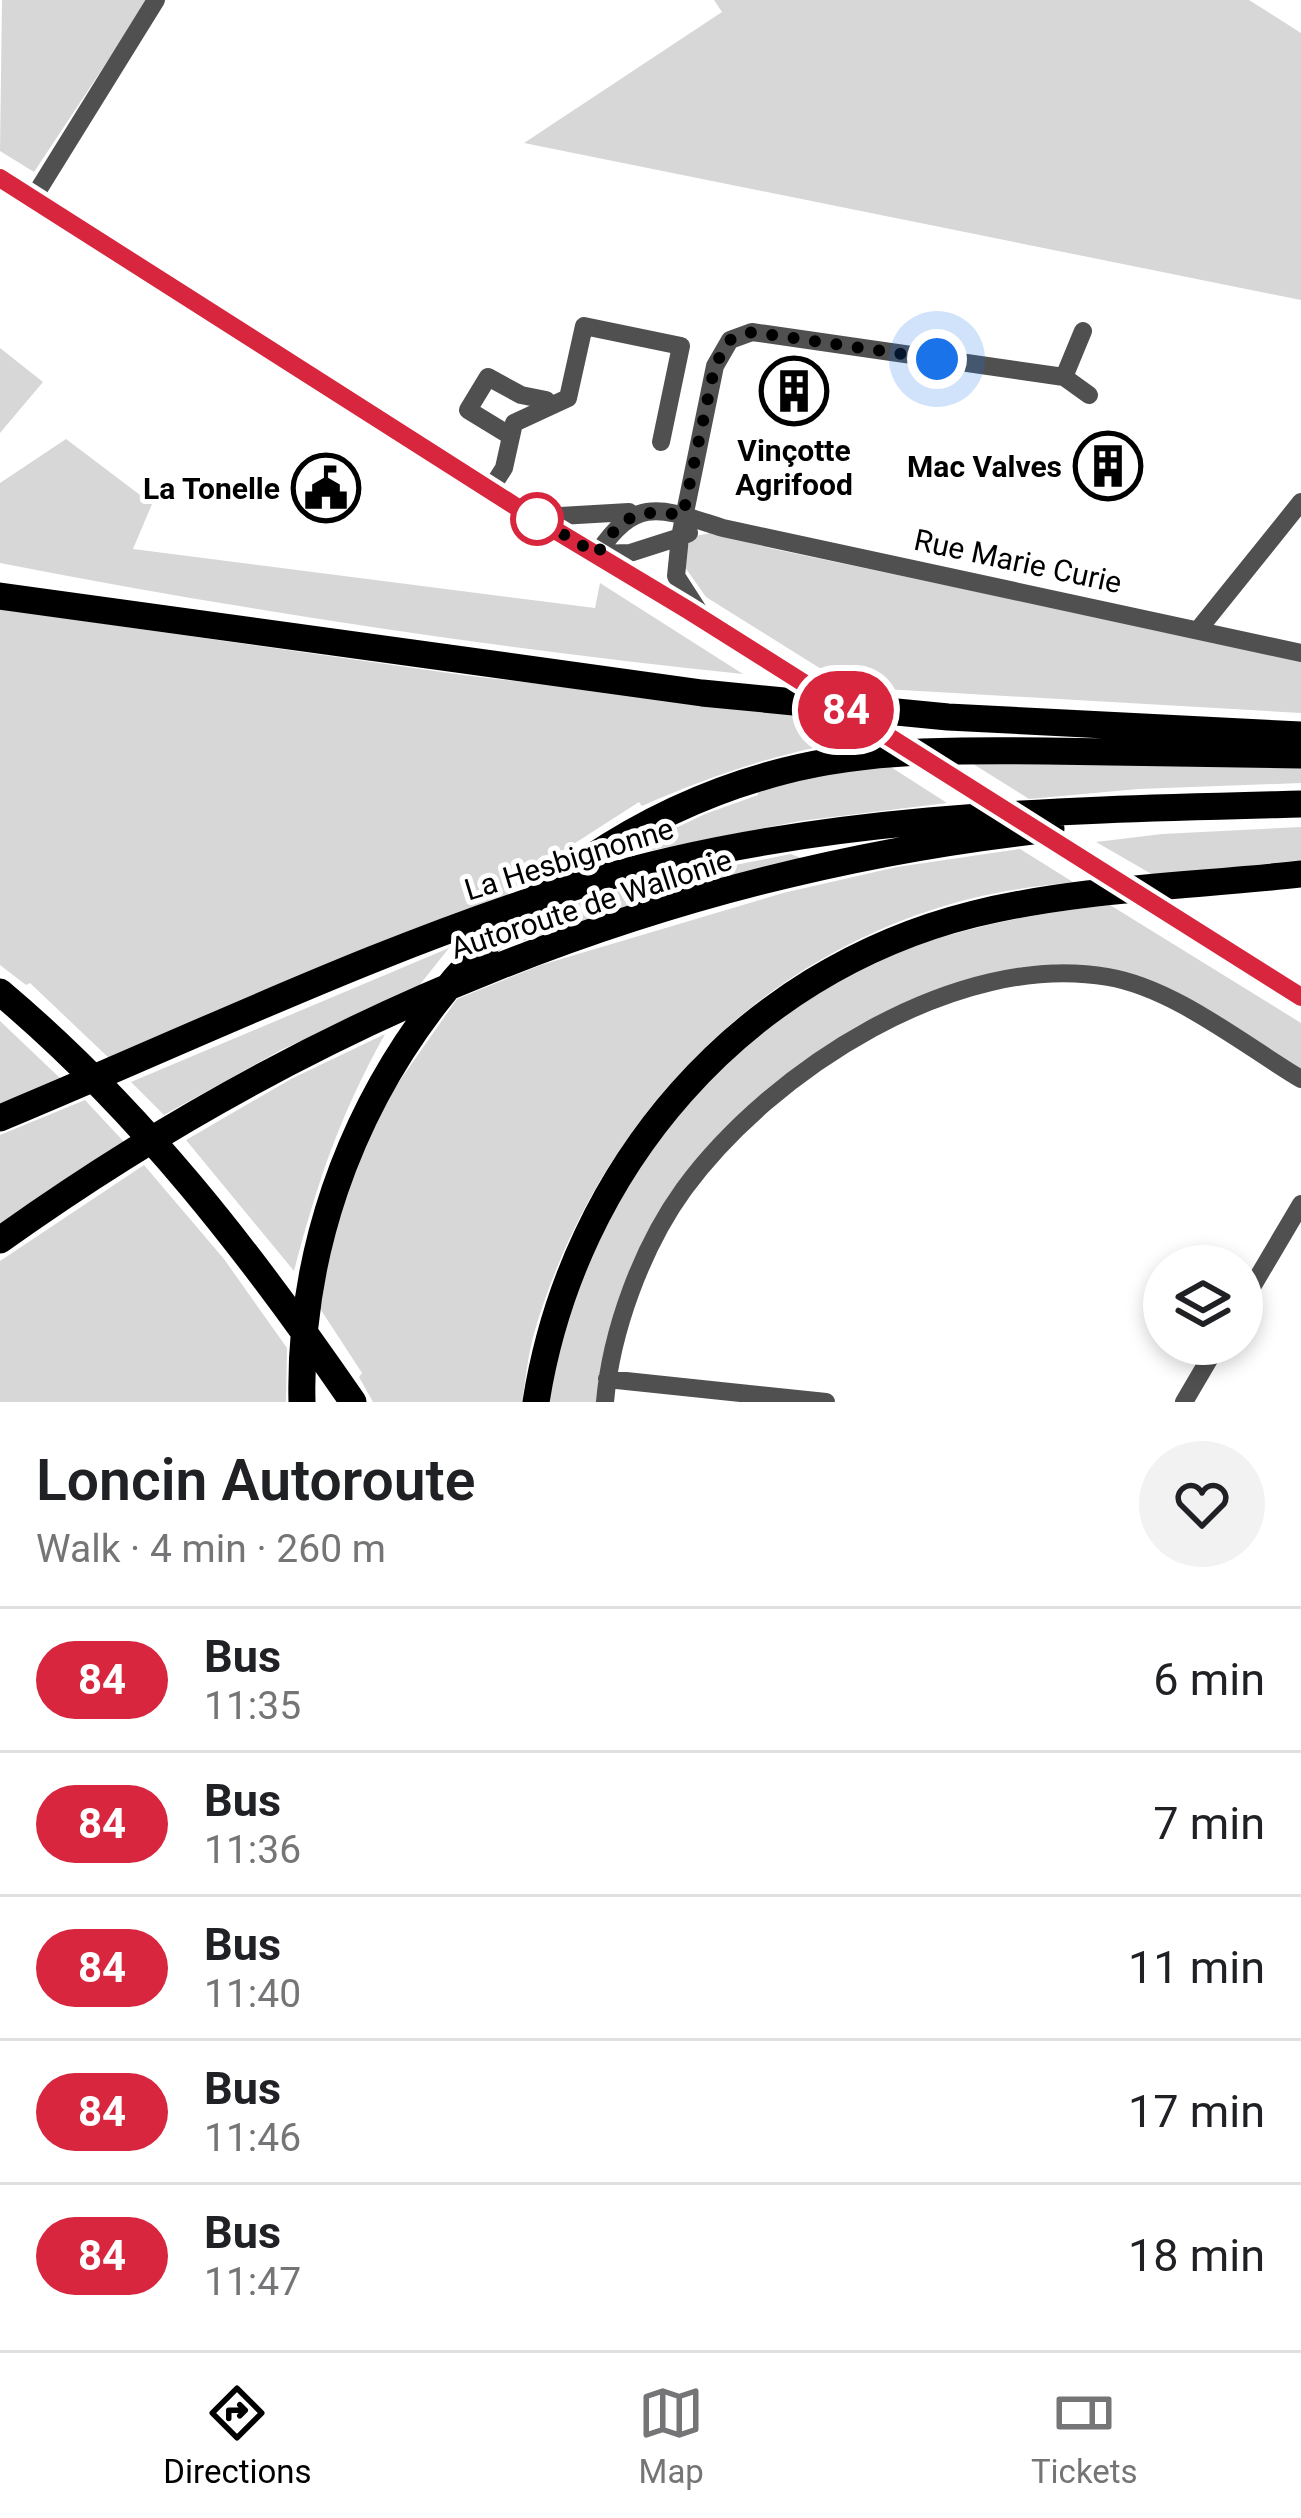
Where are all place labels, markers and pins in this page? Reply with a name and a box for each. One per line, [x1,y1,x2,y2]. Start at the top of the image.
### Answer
building icon: Vinçotte Agrifood [759,356,829,426]
building icon: Mac Valves [1073,431,1143,501]
place label: Vinçotte Agrifood [735,433,853,502]
place label: Mac Valves [907,449,1062,484]
public building icon: La Tonelle [291,453,361,523]
place label: La Tonelle [143,471,280,506]
unlabelled marker [512,494,562,544]

